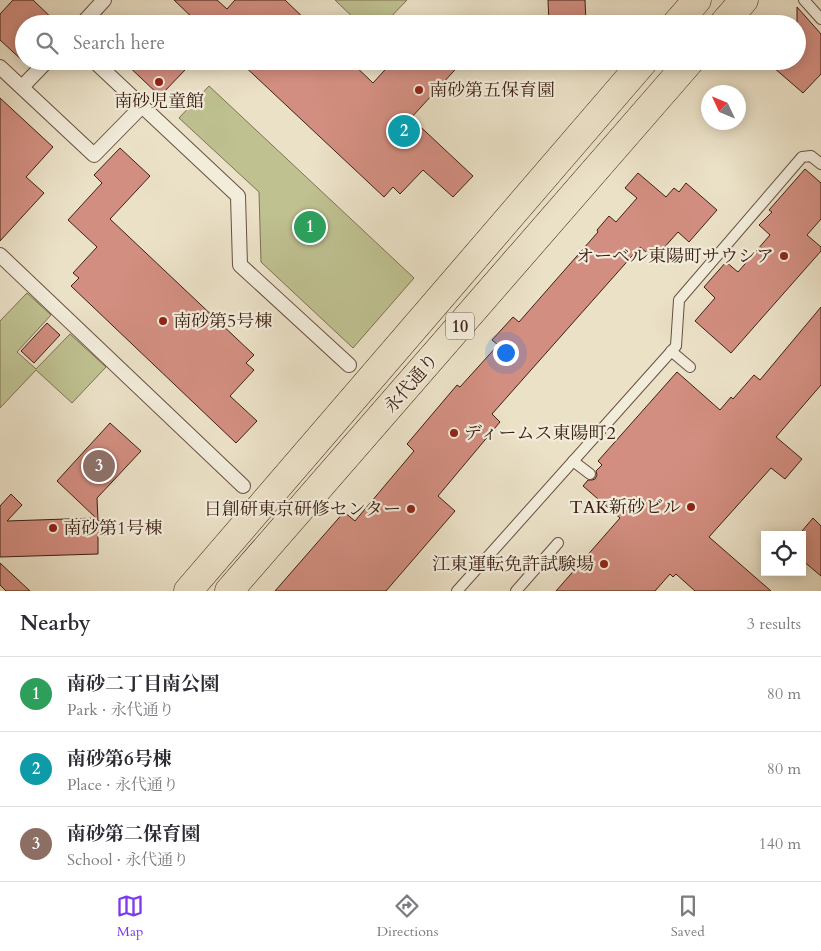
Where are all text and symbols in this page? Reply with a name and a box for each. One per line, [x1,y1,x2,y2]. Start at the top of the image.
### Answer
search box [15,15,806,70]
icon: search [33,29,61,57]
text: Search here [73,30,165,56]
marker: 南砂児童館 [153,76,165,88]
place label: 南砂第五保育園 [429,78,555,103]
marker: 南砂第五保育園 [413,84,425,96]
north arrow [701,85,746,130]
place label: 南砂児童館 [114,89,204,114]
pin: 2 [388,112,420,150]
pin: 1 [294,208,326,246]
place label: オーベル東陽町サウシア [576,244,774,269]
marker: オーベル東陽町サウシア [778,250,790,262]
place label: 南砂第5号棟 [173,309,272,334]
road number: 10 [446,312,474,340]
marker: 南砂第5号棟 [157,315,169,327]
your location [493,340,519,366]
street label: 永代通り [378,348,444,419]
place label: ディームス東陽町2 [464,421,616,446]
marker: ディームス東陽町2 [448,427,460,439]
pin: 3 [83,447,115,485]
place label: TAK新砂ビル [570,495,681,520]
place label: 日創研東京研修センター [204,497,401,522]
marker: TAK新砂ビル [685,501,697,513]
marker: 日創研東京研修センター [405,503,417,515]
place label: 南砂第1号棟 [63,516,162,541]
marker: 南砂第1号棟 [47,522,59,534]
map controls [761,531,806,576]
button: locate [761,531,806,576]
place label: 江東運転免許試験場 [432,552,594,577]
marker: 江東運転免許試験場 [598,558,610,570]
text: Nearby [20,609,91,638]
text: 3 results [747,613,801,635]
text: 南砂二丁目南公園 [67,671,219,697]
text: 1 [32,683,40,705]
text: 80 m [767,683,801,705]
text: Park · 永代通り [67,699,174,721]
text: 南砂第6号棟 [67,746,172,772]
text: 2 [32,758,40,780]
text: 80 m [767,758,801,780]
text: Place · 永代通り [67,774,179,796]
text: 南砂第二保育園 [67,821,200,847]
text: 3 [32,833,40,855]
text: 140 m [759,833,801,855]
text: School · 永代通り [67,849,189,871]
tab: Map [116,892,144,941]
tab: Directions [377,892,438,941]
tab: Saved [671,892,705,941]

